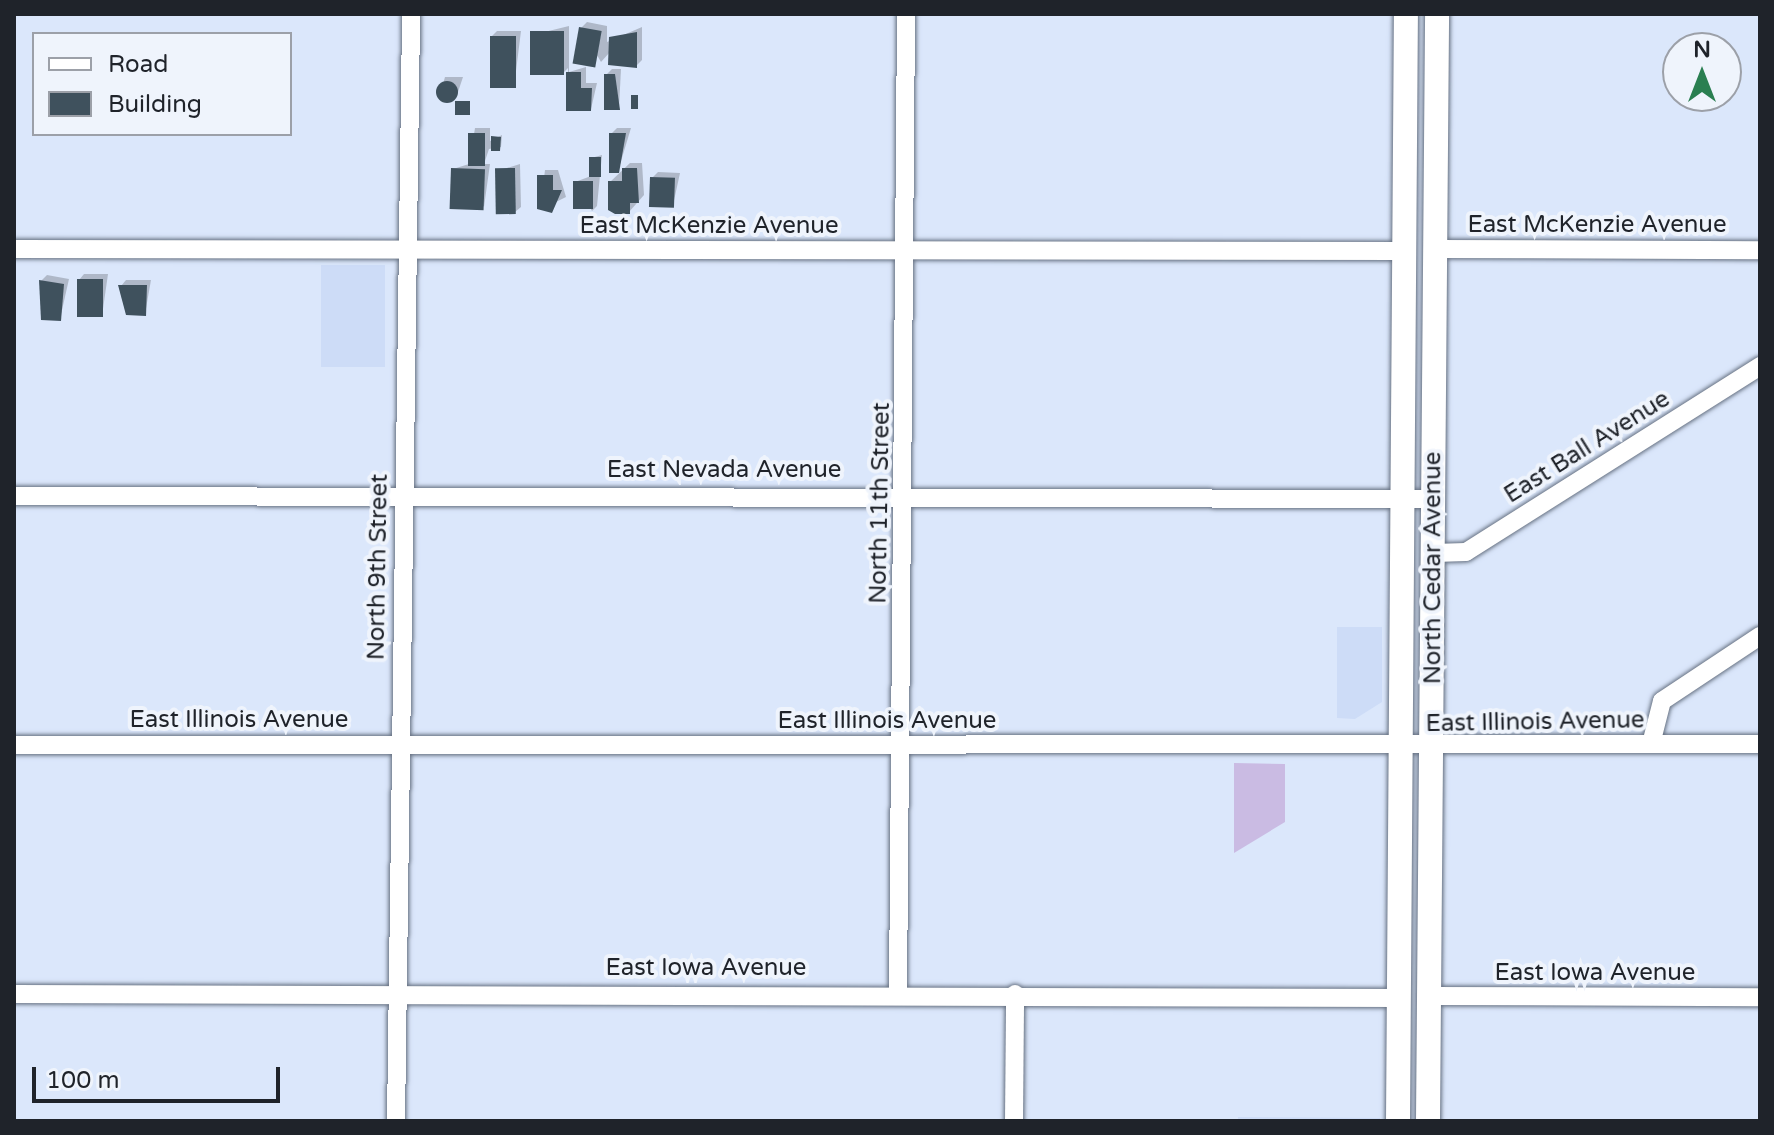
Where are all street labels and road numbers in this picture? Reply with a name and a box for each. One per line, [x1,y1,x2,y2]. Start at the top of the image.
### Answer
street label: East McKenzie Avenue [1467,211,1727,239]
street label: East McKenzie Avenue [579,212,839,240]
street label: East Ball Avenue [1499,385,1675,509]
street label: North 11th Street [864,402,896,604]
street label: North Cedar Avenue [1419,452,1447,684]
street label: East Nevada Avenue [607,456,841,484]
street label: North 9th Street [362,474,394,660]
street label: East Illinois Avenue [130,706,348,734]
street label: East Illinois Avenue [1425,706,1645,738]
street label: East Illinois Avenue [778,707,996,735]
street label: East Iowa Avenue [606,954,806,982]
street label: East Iowa Avenue [1495,959,1695,987]

